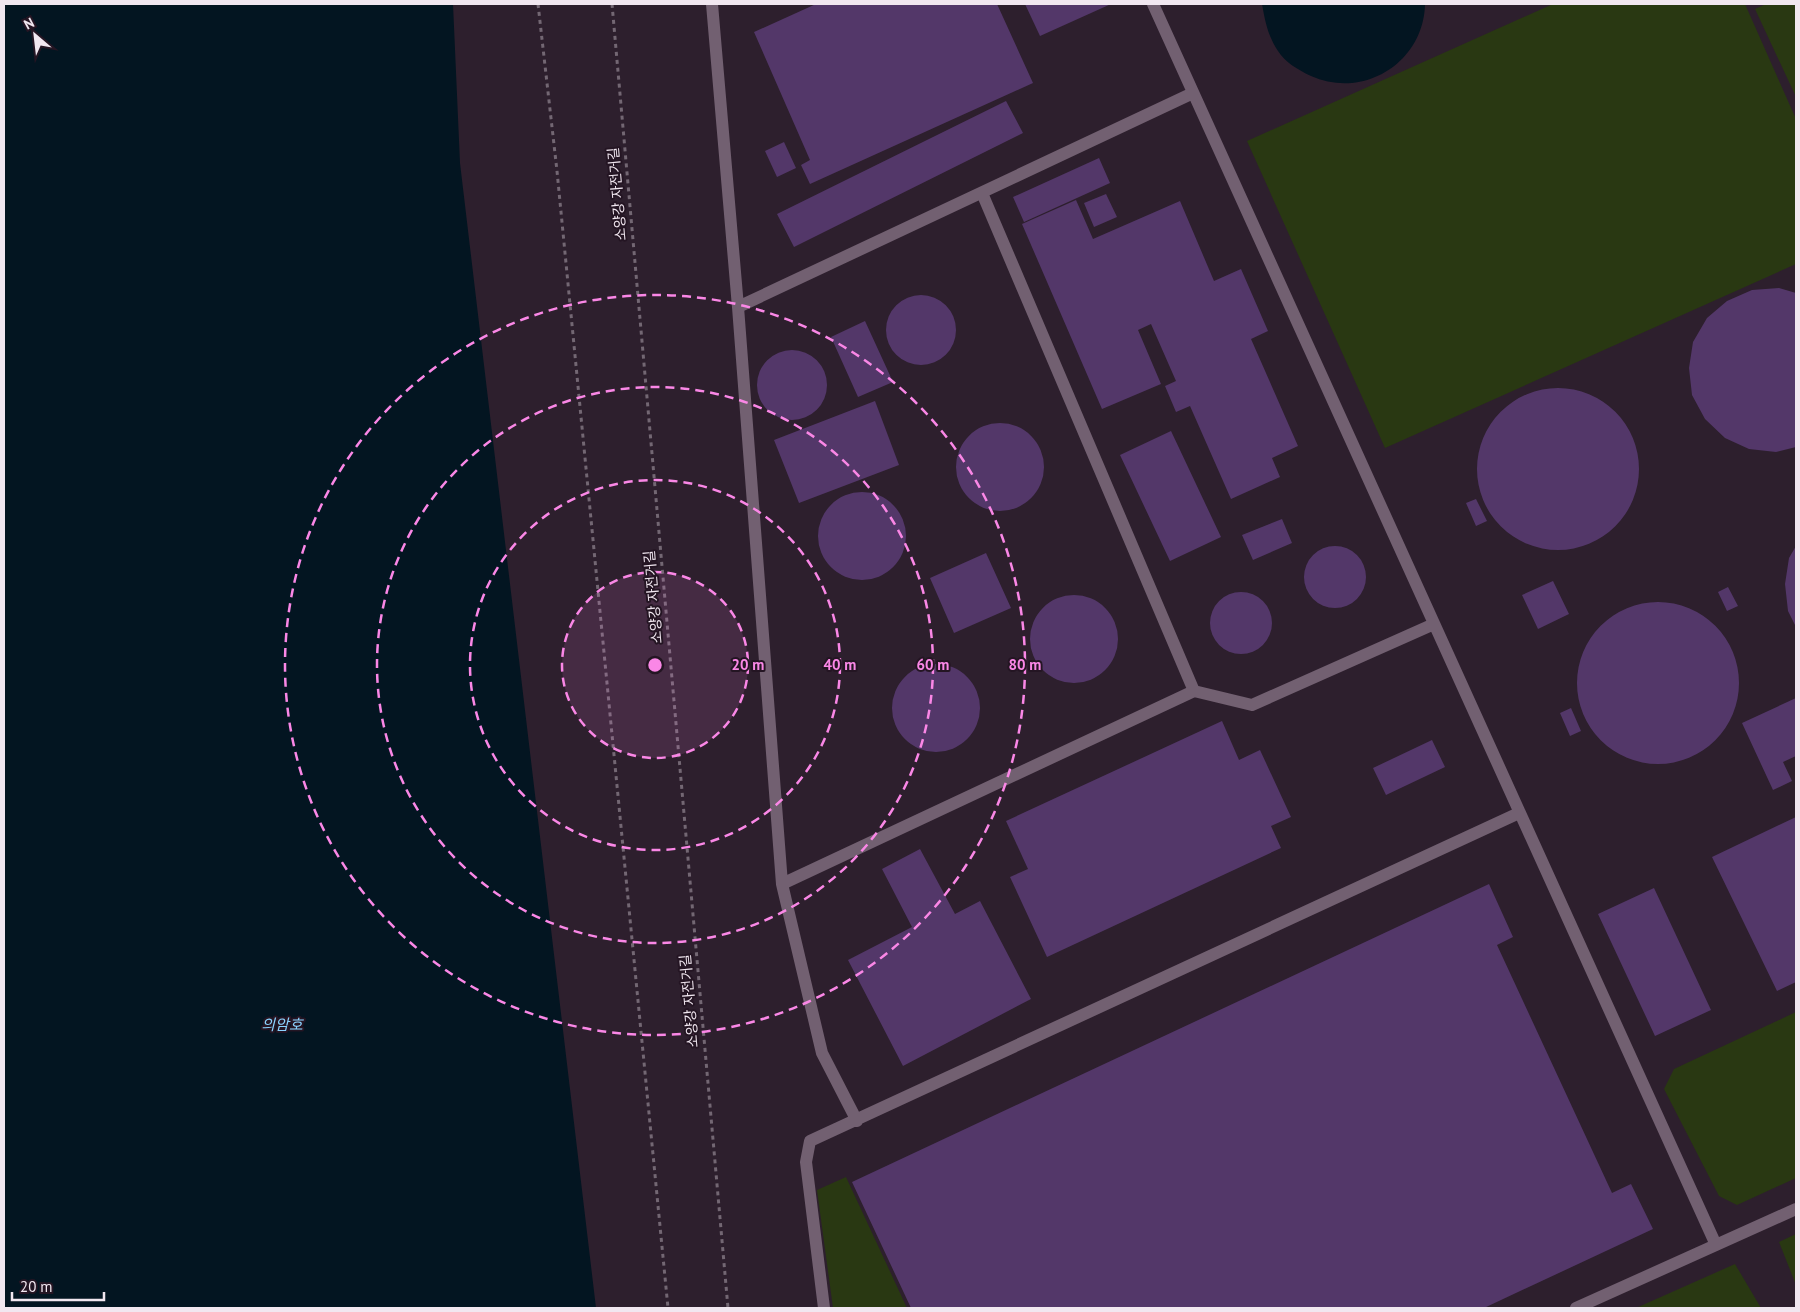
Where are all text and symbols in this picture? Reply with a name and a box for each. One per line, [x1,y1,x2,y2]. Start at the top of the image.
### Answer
north arrow [10,10,60,60]
text: N [21,13,37,34]
street label: 소양강 자전거길 [604,146,630,242]
street label: 소양강 자전거길 [640,549,666,645]
text: 20 m [732,655,764,674]
text: 40 m [824,655,856,674]
text: 60 m [917,655,949,674]
text: 80 m [1009,655,1041,674]
centre of rings [646,656,664,674]
street label: 소양강 자전거길 [676,953,702,1049]
water label: 의암호 [261,1015,304,1034]
scale bar [12,1270,105,1302]
text: 20 m [20,1277,53,1296]

